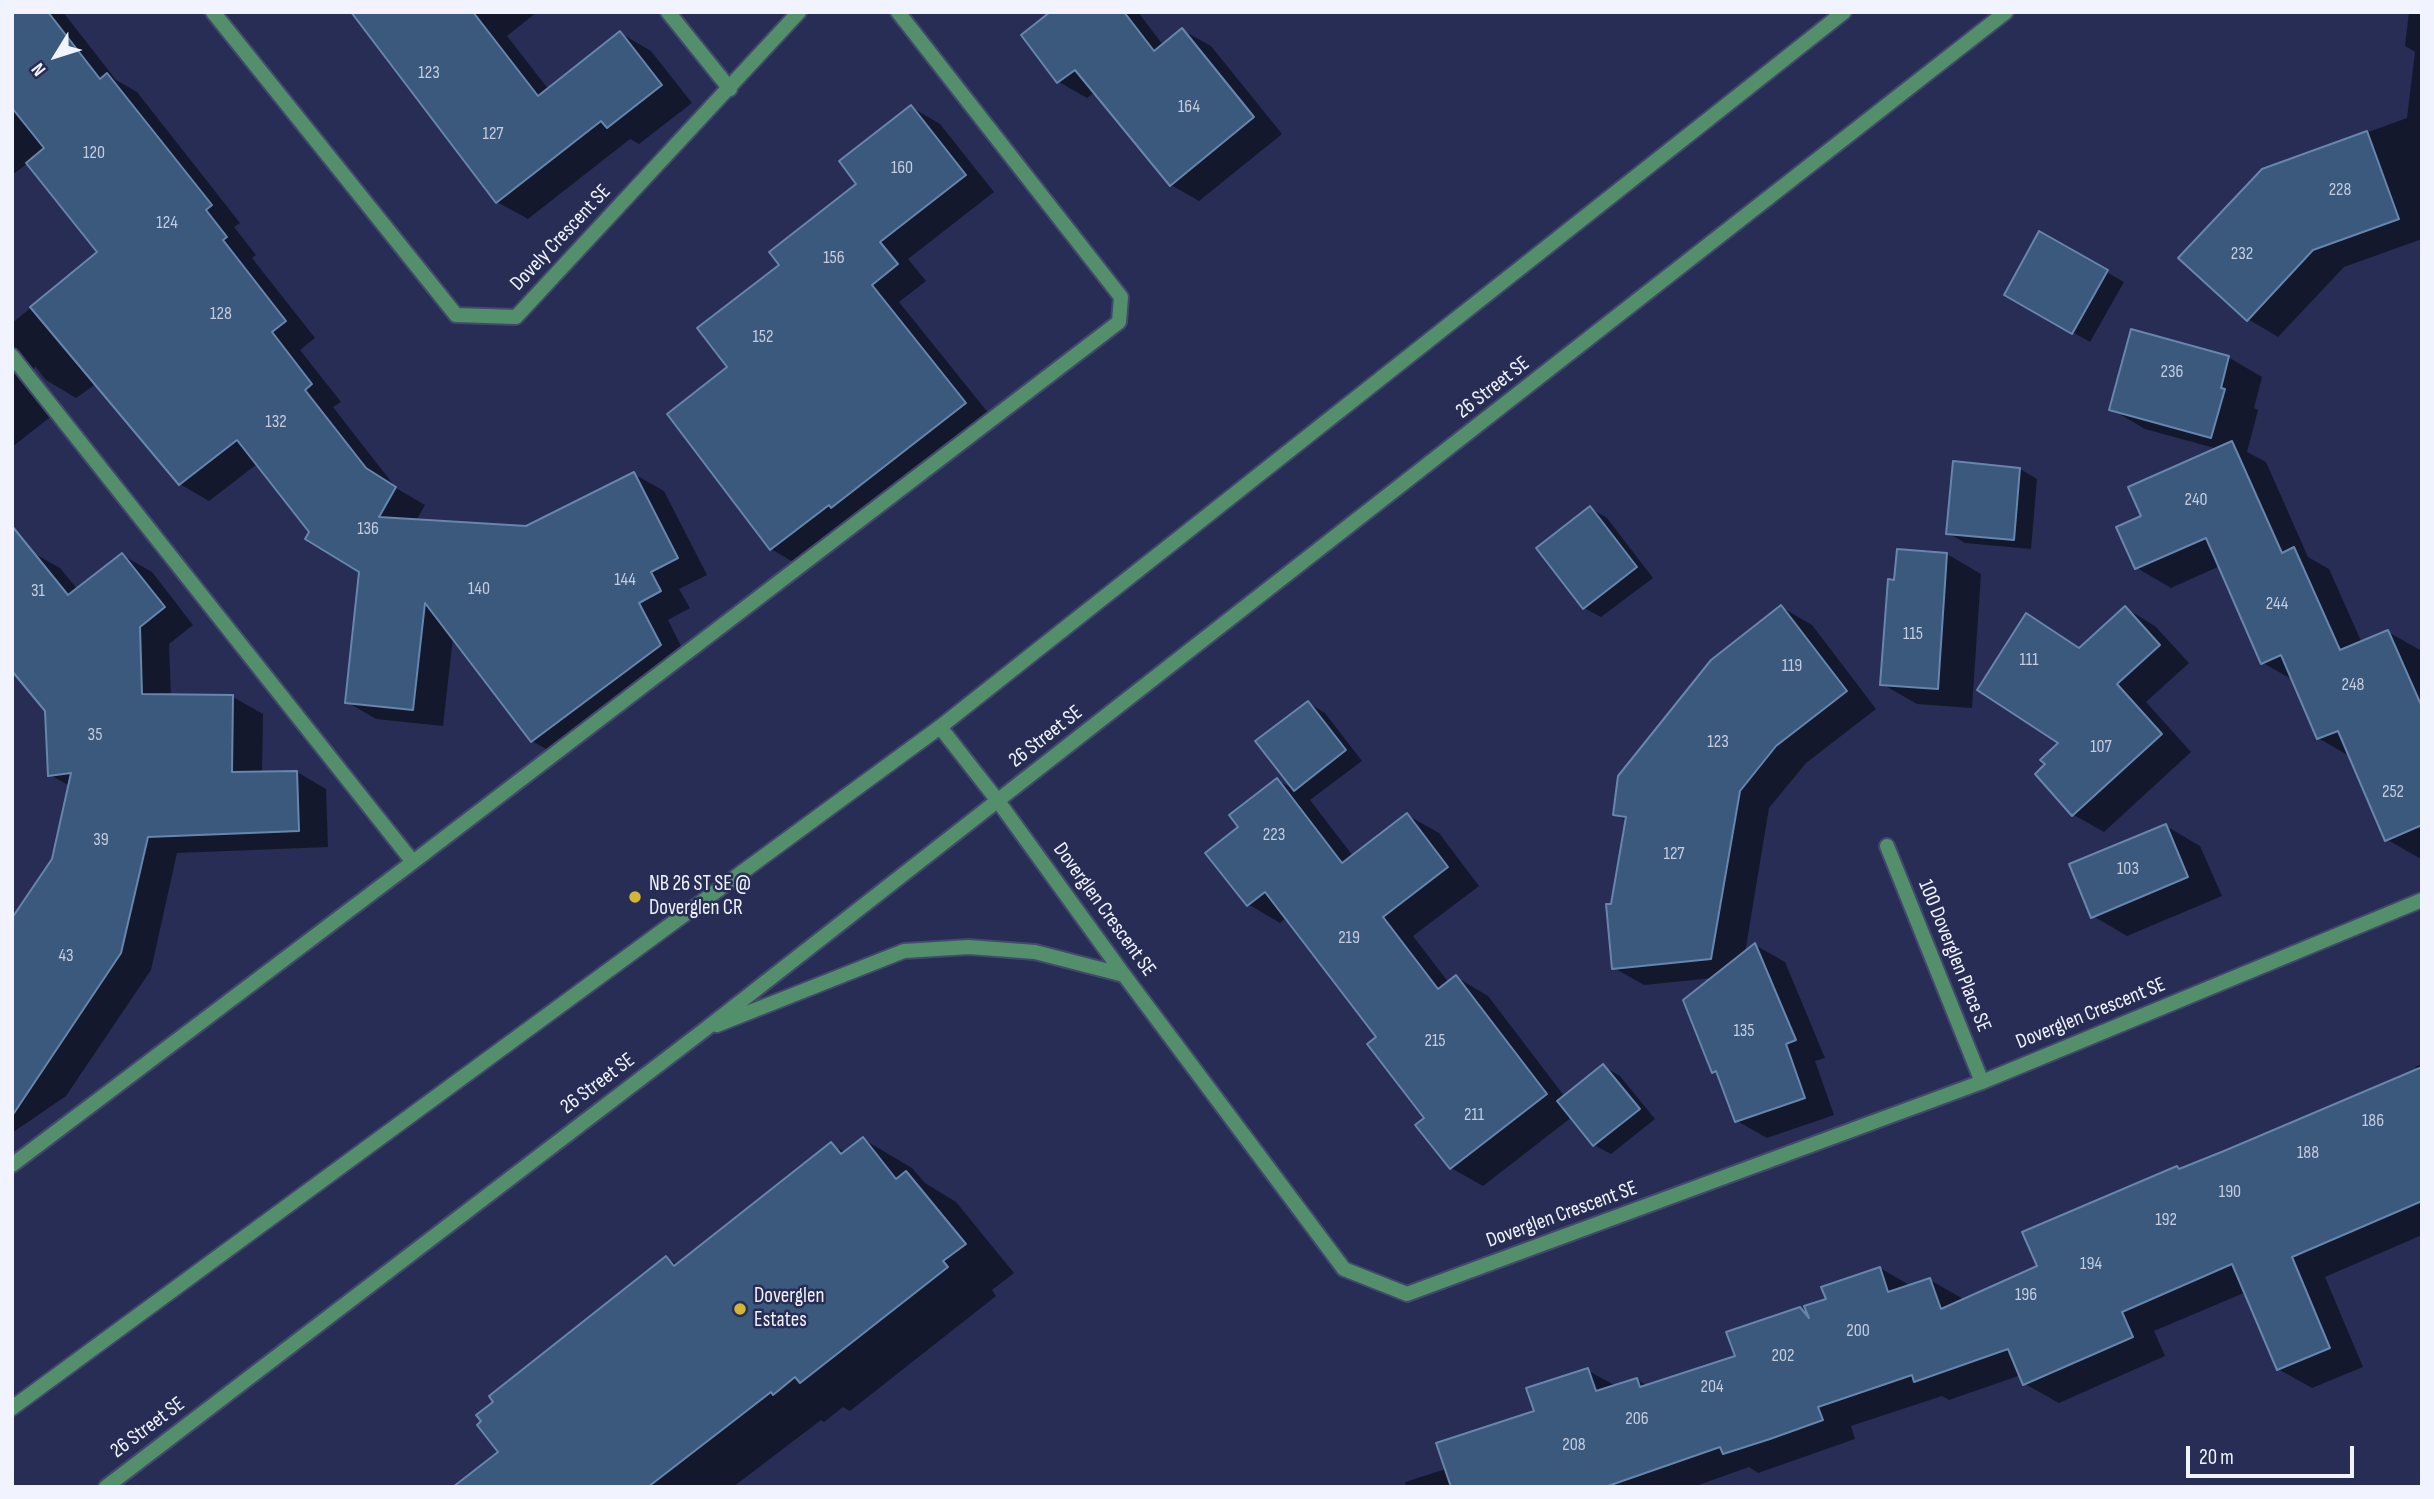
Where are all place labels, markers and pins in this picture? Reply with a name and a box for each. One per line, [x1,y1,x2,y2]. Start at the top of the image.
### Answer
place label: NB 26 ST SE @ Doverglen CR [649,872,751,922]
marker: NB 26 ST SE @ Doverglen CR [627,889,643,905]
place label: Doverglen Estates [754,1284,824,1334]
marker: Doverglen Estates [732,1301,748,1317]

